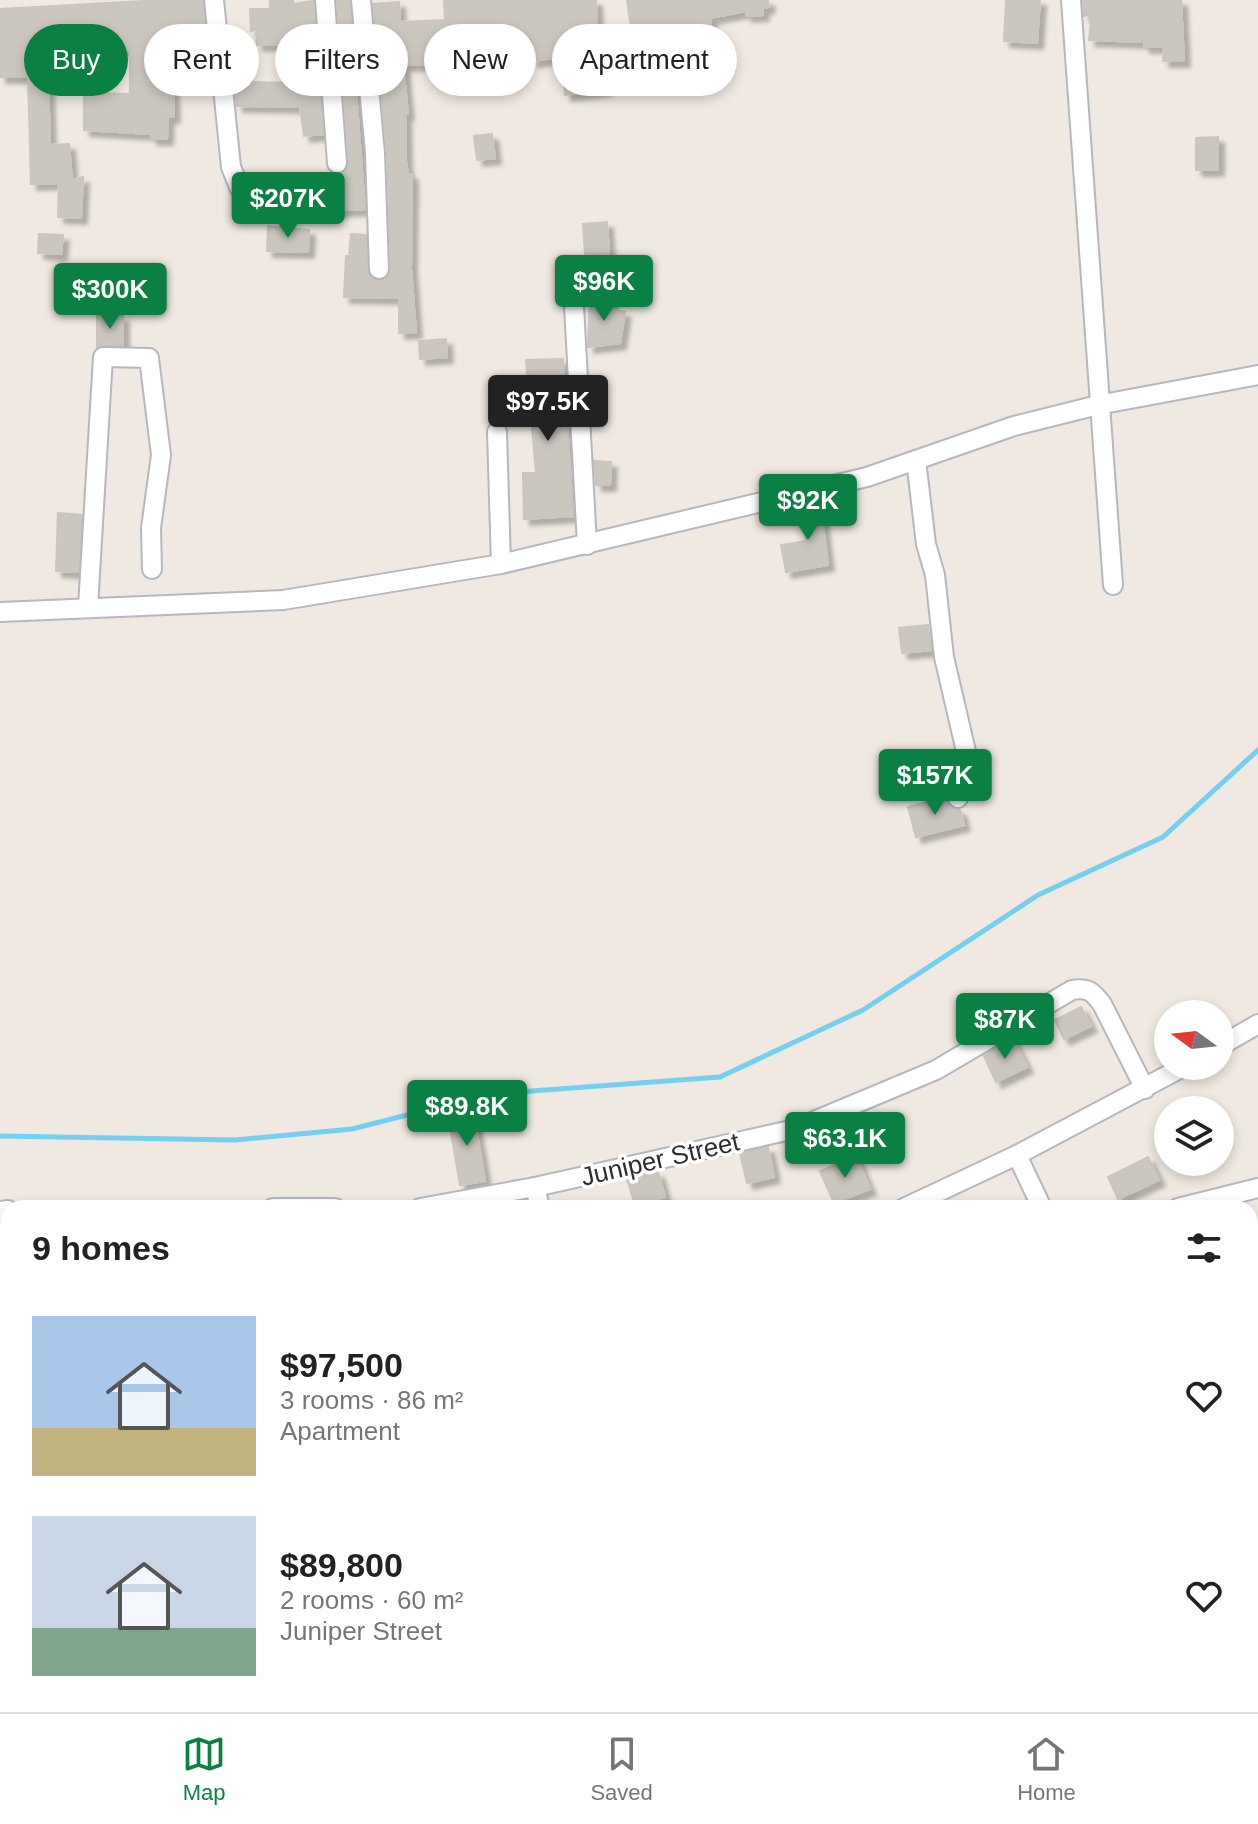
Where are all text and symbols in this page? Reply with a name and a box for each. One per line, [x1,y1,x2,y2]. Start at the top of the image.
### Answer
chip: Buy [24,24,128,96]
chip: Rent [144,24,259,96]
chip: Filters [275,24,408,96]
chip: New [424,24,536,96]
chip: Apartment [552,24,737,96]
pin: $207K [232,172,344,240]
text: $207K [250,183,326,213]
pin: $96K [557,255,651,323]
pin: $300K [54,263,166,331]
text: $96K [573,266,635,296]
text: $300K [72,274,148,304]
pin: $97.5K [483,375,613,443]
text: $97.5K [506,386,590,416]
pin: $92K [761,474,855,542]
text: $92K [777,485,839,515]
pin: $157K [879,749,991,817]
text: $157K [897,760,973,790]
pin: $87K [958,993,1052,1061]
north arrow [1154,1000,1234,1080]
map controls [1154,1000,1234,1176]
text: $87K [974,1004,1036,1034]
pin: $89.8K [402,1080,532,1148]
text: $89.8K [425,1091,509,1121]
button: layers [1154,1096,1234,1176]
pin: $63.1K [780,1112,910,1180]
text: $63.1K [803,1123,887,1153]
street label: Juniper Street [578,1126,743,1192]
icon: filters [1182,1226,1226,1270]
text: 9 homes [32,1229,170,1267]
text: $97,500 [280,1346,403,1384]
icon: home [96,1348,192,1444]
icon: heart [1182,1374,1226,1418]
text: 3 rooms · 86 m² [280,1385,464,1415]
text: Apartment [280,1416,400,1446]
text: $89,800 [280,1546,403,1584]
icon: home [96,1548,192,1644]
icon: heart [1182,1574,1226,1618]
text: 2 rooms · 60 m² [280,1585,464,1615]
text: Juniper Street [280,1616,442,1646]
tab: Map [182,1732,226,1806]
tab: Saved [590,1732,653,1806]
tab: Home [1017,1732,1076,1806]

